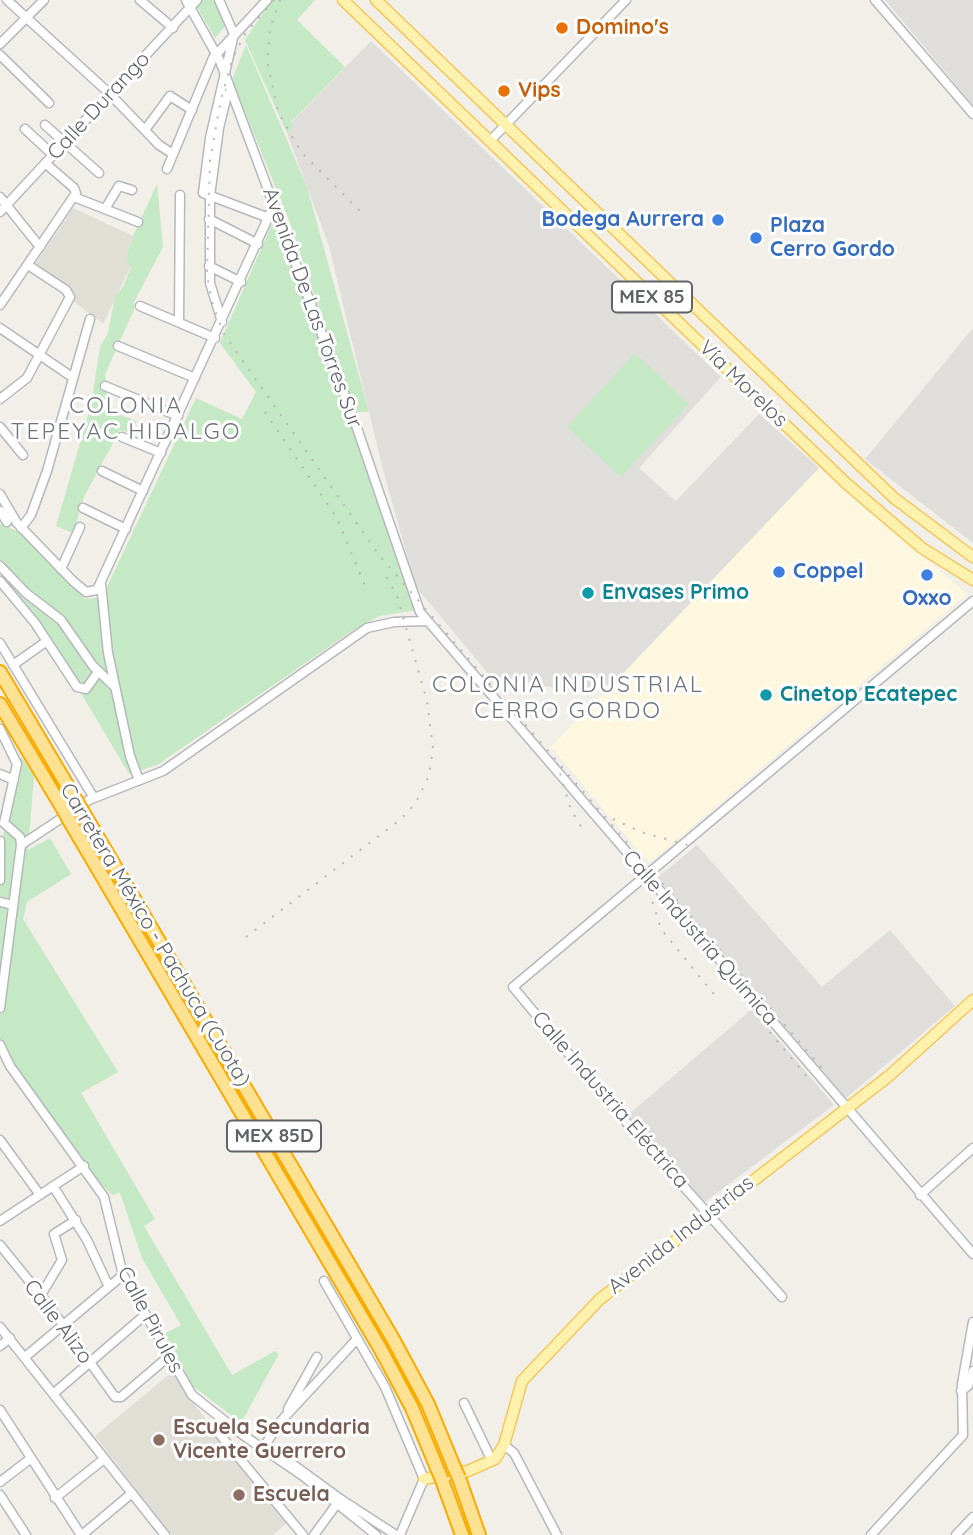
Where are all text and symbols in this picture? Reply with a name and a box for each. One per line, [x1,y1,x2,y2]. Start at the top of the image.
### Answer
place label: Domino's [576,15,669,41]
marker: Domino's [554,20,570,36]
street label: Calle Durango [43,47,155,165]
place label: Vips [518,78,561,104]
marker: Vips [496,83,512,99]
street label: Avenida De Las Torres Sur [257,184,367,432]
place label: Bodega Aurrera [542,207,704,233]
marker: Bodega Aurrera [710,212,726,228]
place label: Plaza Cerro Gordo [770,213,895,263]
marker: Plaza Cerro Gordo [748,230,764,246]
road number: MEX 85 [612,282,692,312]
street label: Vía Morelos [693,335,793,433]
district label: COLONIA TEPEYAC HIDALGO [12,392,240,446]
place label: Coppel [793,559,864,585]
marker: Coppel [771,564,787,580]
marker: Oxxo [919,567,935,583]
place label: Envases Primo [602,580,749,606]
marker: Envases Primo [580,585,596,601]
place label: Oxxo [902,586,952,612]
district label: COLONIA INDUSTRIAL CERRO GORDO [434,671,702,725]
place label: Cinetop Ecatepec [780,682,957,708]
marker: Cinetop Ecatepec [758,687,774,703]
street label: Carretera México - Pachuca (Cuota) [54,779,256,1091]
street label: Calle Industria Química [617,845,783,1031]
street label: Calle Industria Eléctrica [526,1006,694,1194]
road number: MEX 85D [227,1120,321,1152]
street label: Avenida Industrias [603,1170,759,1300]
street label: Calle Pirules [111,1262,189,1378]
street label: Calle Alizo [18,1275,98,1369]
place label: Escuela Secundaria Vicente Guerrero [173,1415,370,1465]
marker: Escuela Secundaria Vicente Guerrero [151,1432,167,1448]
place label: Escuela [253,1482,330,1508]
marker: Escuela [231,1487,247,1503]

